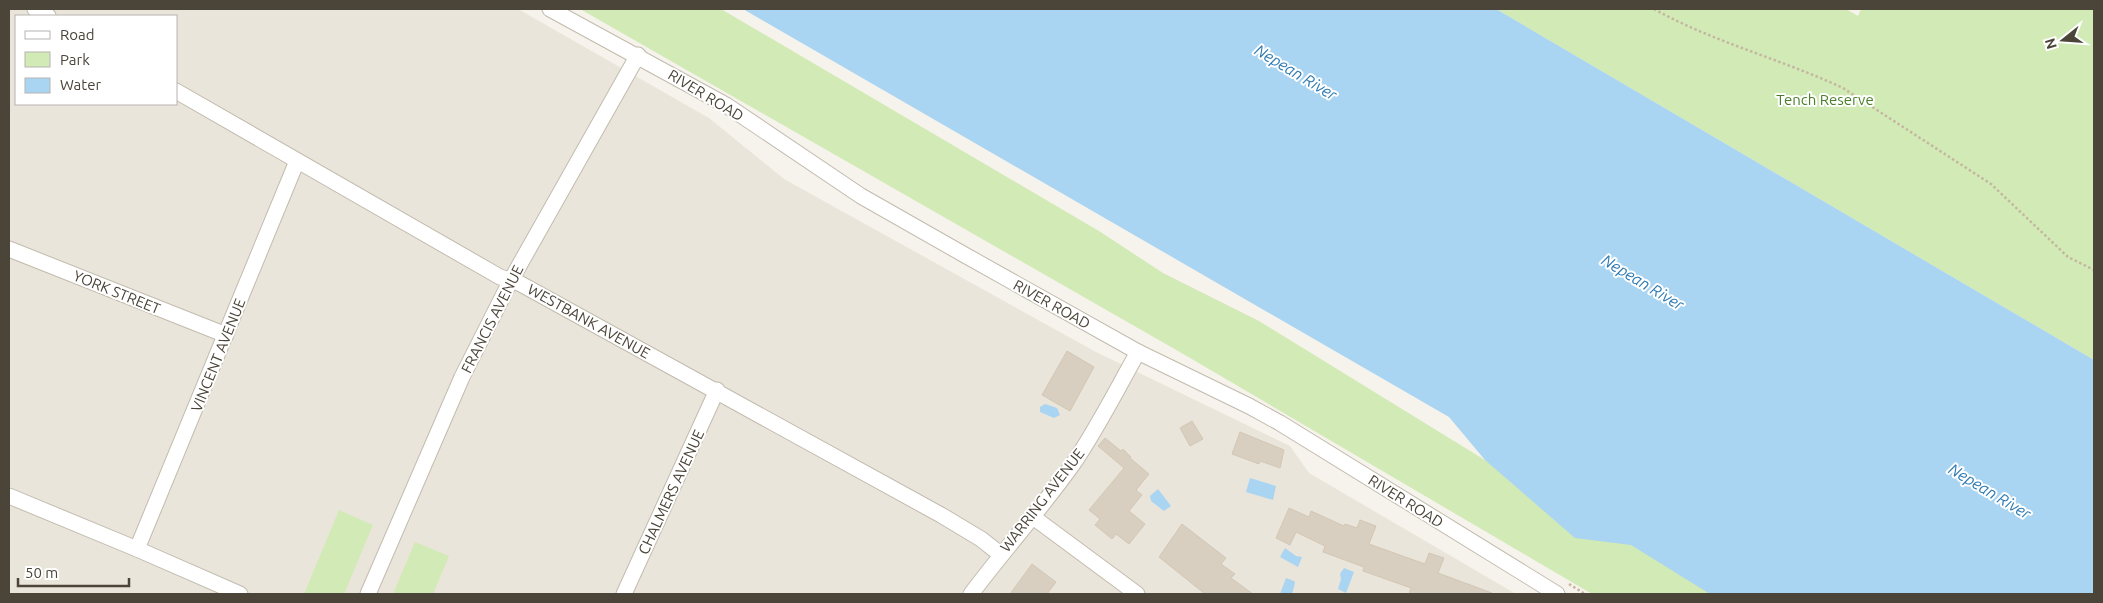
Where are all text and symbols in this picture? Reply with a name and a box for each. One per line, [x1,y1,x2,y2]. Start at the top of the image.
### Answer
legend [15,15,178,105]
north arrow [2038,15,2088,65]
text: Road [60,26,95,43]
text: N [2041,36,2060,51]
water label: Nepean River [1252,40,1341,104]
text: Park [60,51,90,68]
street label: RIVER ROAD [665,66,747,124]
text: Water [60,76,101,93]
park label: Tench Reserve [1776,91,1874,108]
water label: Nepean River [1599,250,1688,314]
street label: FRANCIS AVENUE [457,262,527,376]
street label: YORK STREET [71,267,164,317]
street label: RIVER ROAD [1011,276,1093,332]
street label: WESTBANK AVENUE [525,280,653,362]
street label: VINCENT AVENUE [188,296,248,414]
street label: CHALMERS AVENUE [635,427,707,557]
street label: WARRING AVENUE [996,445,1088,555]
water label: Nepean River [1946,459,2035,523]
street label: RIVER ROAD [1365,471,1447,531]
scale bar [18,556,129,588]
text: 50 m [25,564,58,581]

